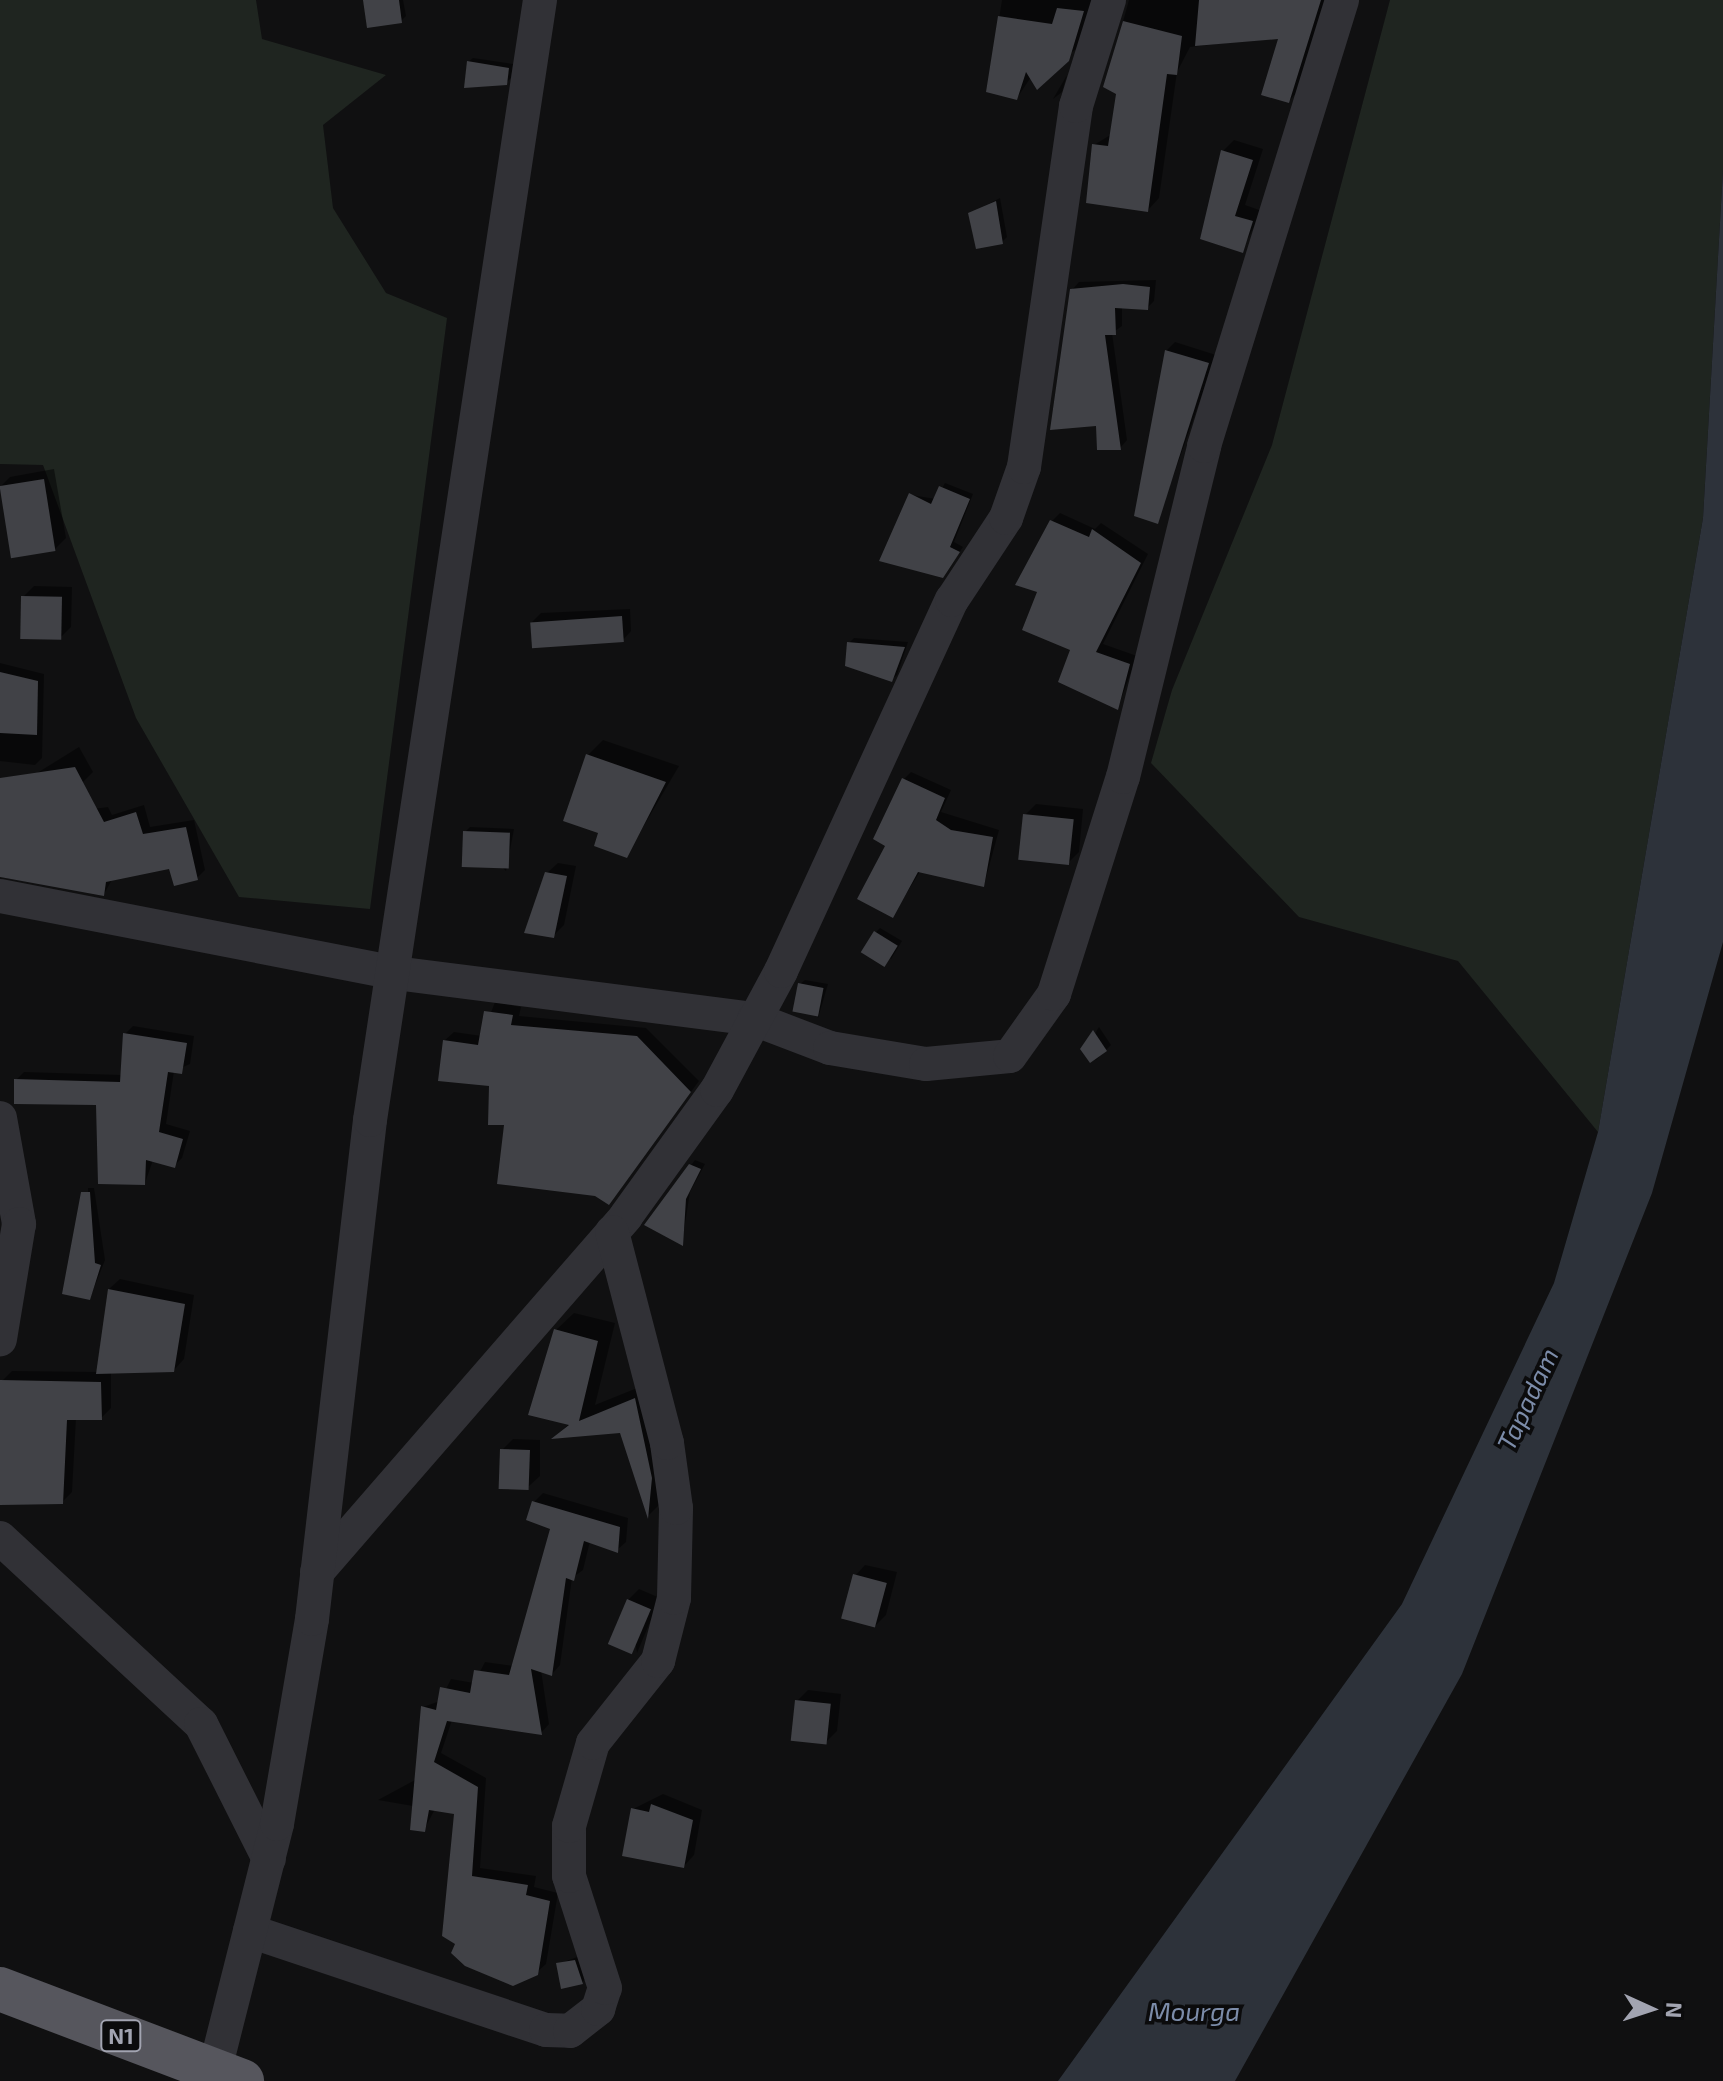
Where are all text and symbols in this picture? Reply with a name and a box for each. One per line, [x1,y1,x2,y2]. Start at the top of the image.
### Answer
water label: Tapadam [1490,1343,1564,1455]
north arrow [1611,1969,1691,2049]
water label: Mourga [1148,1995,1240,2027]
text: N [1662,2002,1688,2019]
road number: N1 [99,2018,143,2054]

